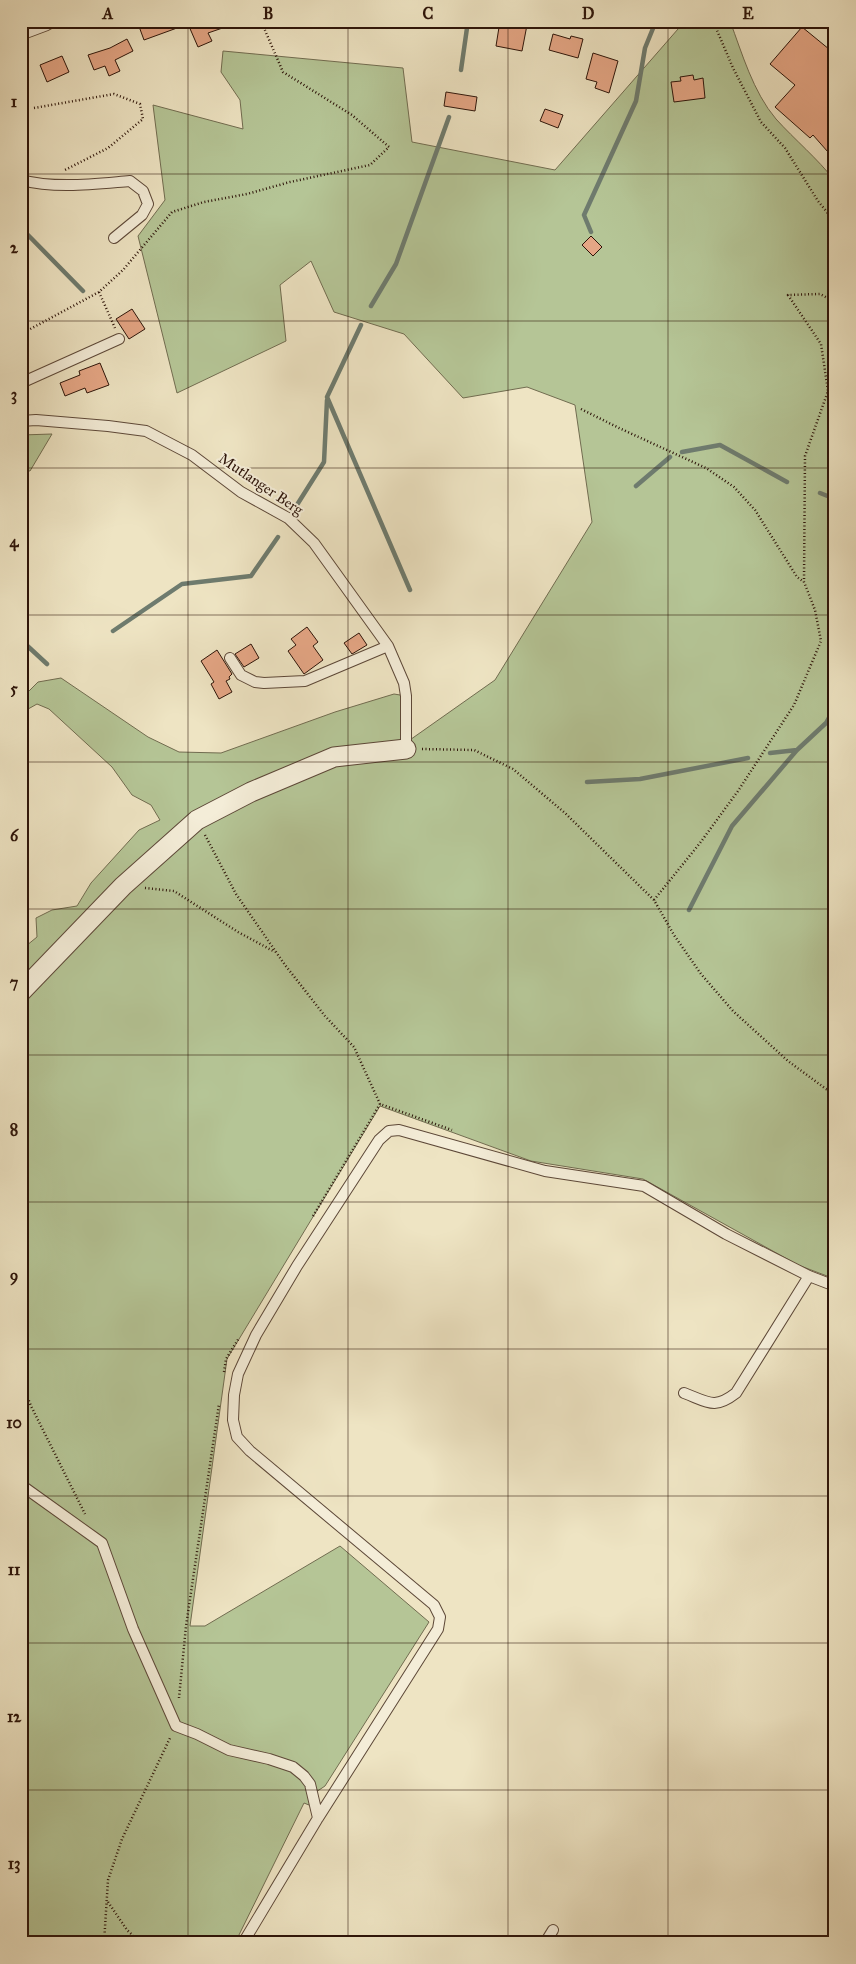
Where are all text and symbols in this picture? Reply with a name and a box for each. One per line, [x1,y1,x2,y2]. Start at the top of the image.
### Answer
text: A [102,4,114,23]
text: B [263,4,273,23]
text: C [423,4,434,23]
text: D [582,4,595,23]
text: E [742,4,754,23]
text: 1 [11,92,18,111]
text: 2 [10,238,19,257]
text: 3 [11,385,17,405]
street label: Mutlanger Berg [215,449,307,519]
text: 4 [10,532,20,552]
text: 5 [10,679,18,698]
text: 6 [10,826,19,845]
text: 7 [10,973,19,992]
text: 8 [10,1120,18,1139]
text: 9 [10,1266,18,1286]
text: 10 [6,1413,22,1432]
text: 11 [8,1560,21,1579]
text: 12 [7,1707,22,1726]
text: 13 [8,1854,20,1874]

